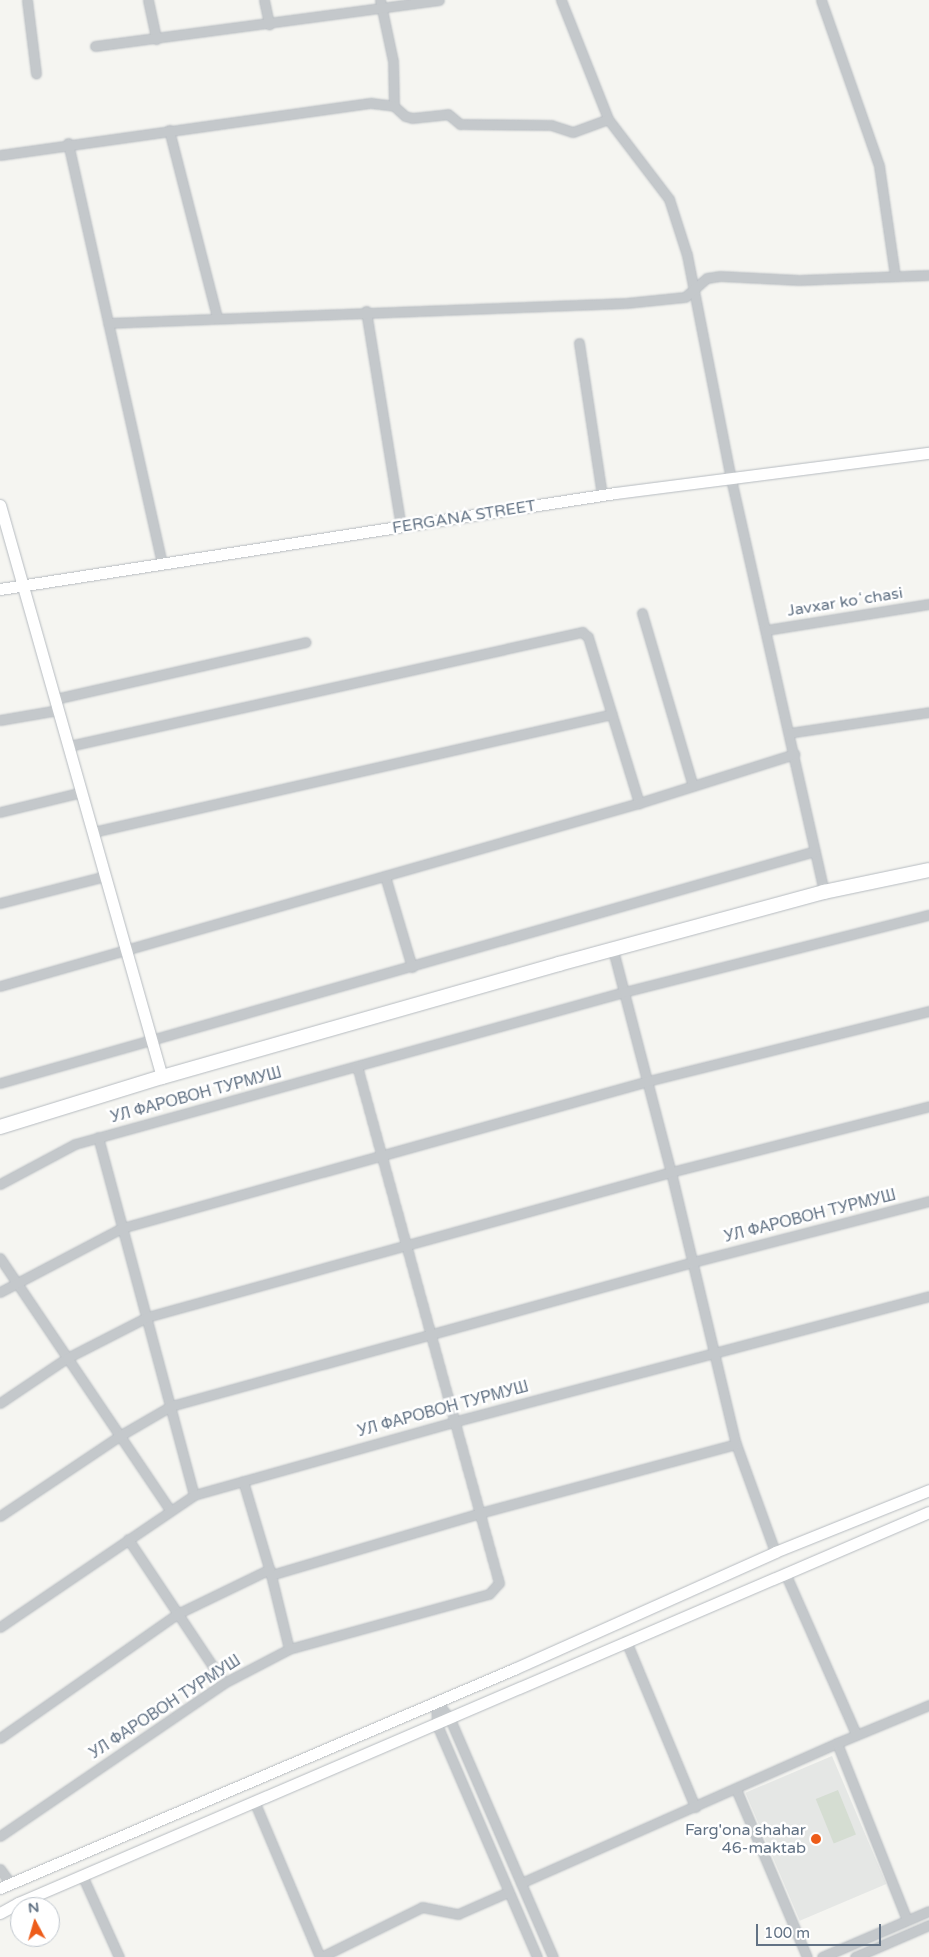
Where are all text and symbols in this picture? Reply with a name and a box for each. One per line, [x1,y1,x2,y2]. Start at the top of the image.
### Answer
street label: FERGANA STREET [391,496,537,538]
street label: Javxar koʻchasi [786,583,904,621]
street label: УЛ ФАРОВОН ТУРМУШ [108,1063,284,1127]
street label: УЛ ФАРОВОН ТУРМУШ [722,1185,898,1247]
street label: УЛ ФАРОВОН ТУРМУШ [355,1377,531,1441]
street label: УЛ ФАРОВОН ТУРМУШ [86,1651,244,1763]
place label: Farg'ona shahar 46-maktab [685,1820,806,1858]
marker: Farg'ona shahar 46-maktab [810,1833,822,1845]
north arrow [10,1897,60,1947]
text: N [27,1899,40,1917]
scale bar [759,1914,884,1946]
text: 100 m [764,1924,810,1942]

